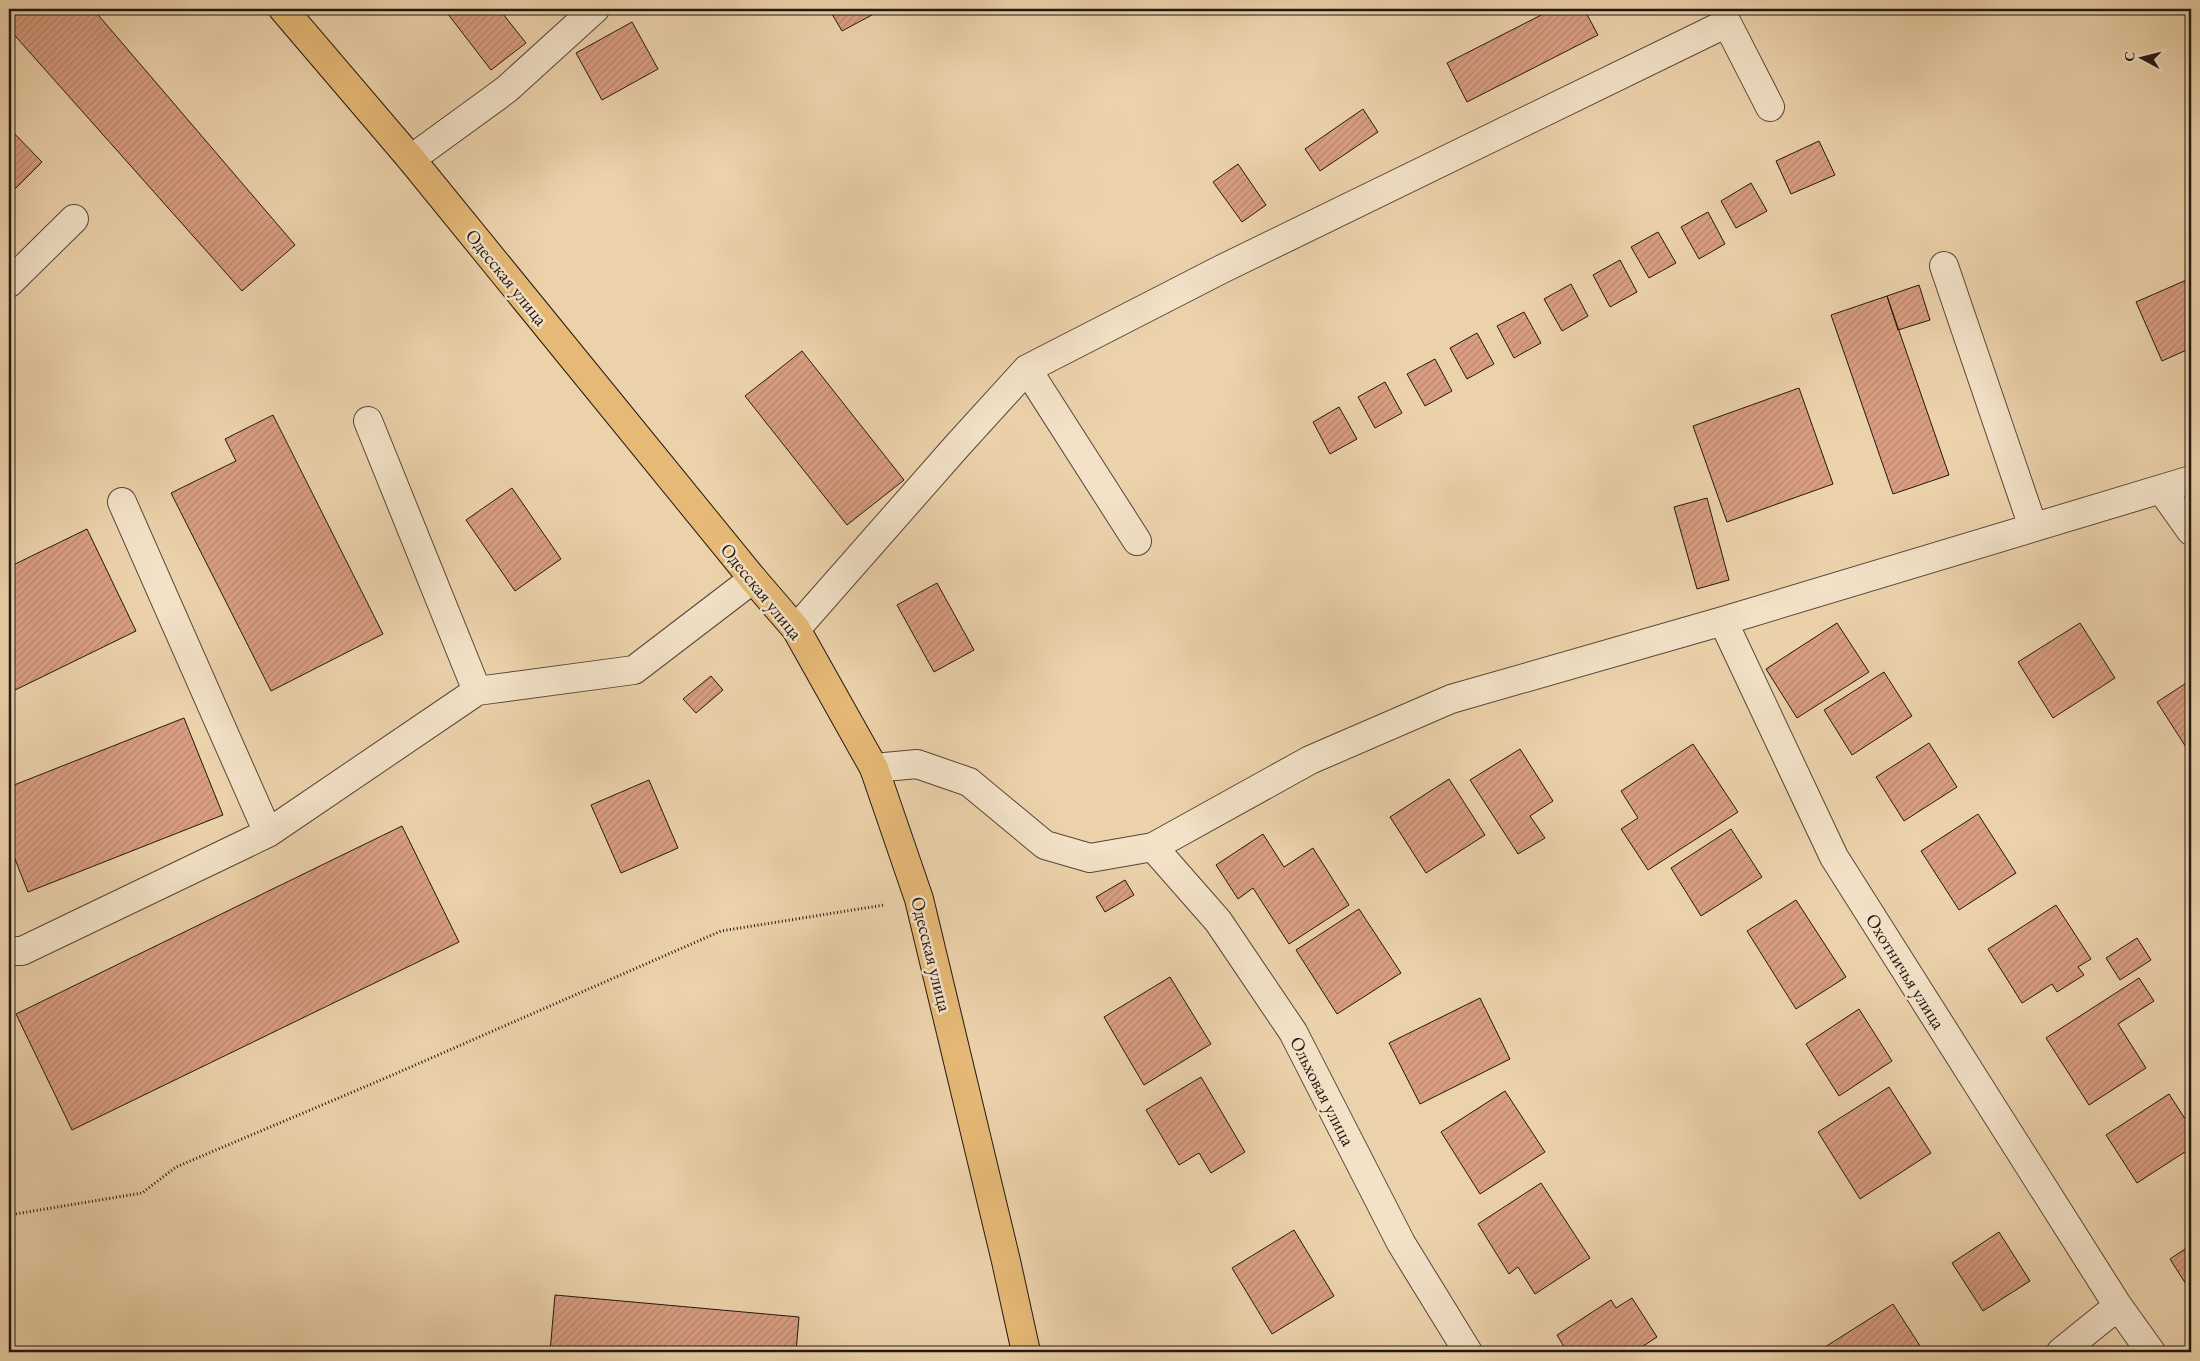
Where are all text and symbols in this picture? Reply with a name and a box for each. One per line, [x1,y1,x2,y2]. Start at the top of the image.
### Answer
north arrow [2118,32,2168,82]
text: С [2120,50,2139,62]
street label: Одесская улица [460,224,554,331]
street label: Одесская улица [715,538,809,645]
street label: Одесская улица [905,894,958,1015]
street label: Охотничья улица [1860,909,1951,1034]
street label: Ольховая улица [1284,1032,1361,1151]

